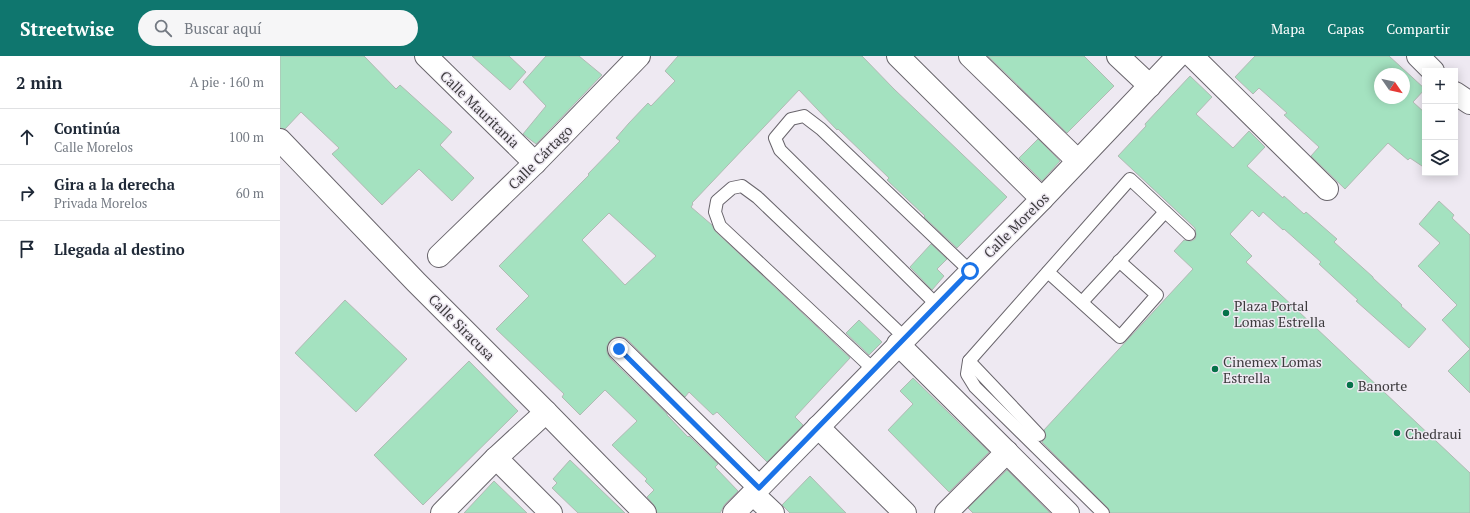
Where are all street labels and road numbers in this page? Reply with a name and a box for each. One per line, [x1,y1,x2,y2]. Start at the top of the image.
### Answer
street label: Calle Mauritania [436,66,524,152]
street label: Calle Cártago [504,120,577,193]
street label: Calle Morelos [979,188,1053,262]
street label: Calle Siracusa [425,290,499,364]

